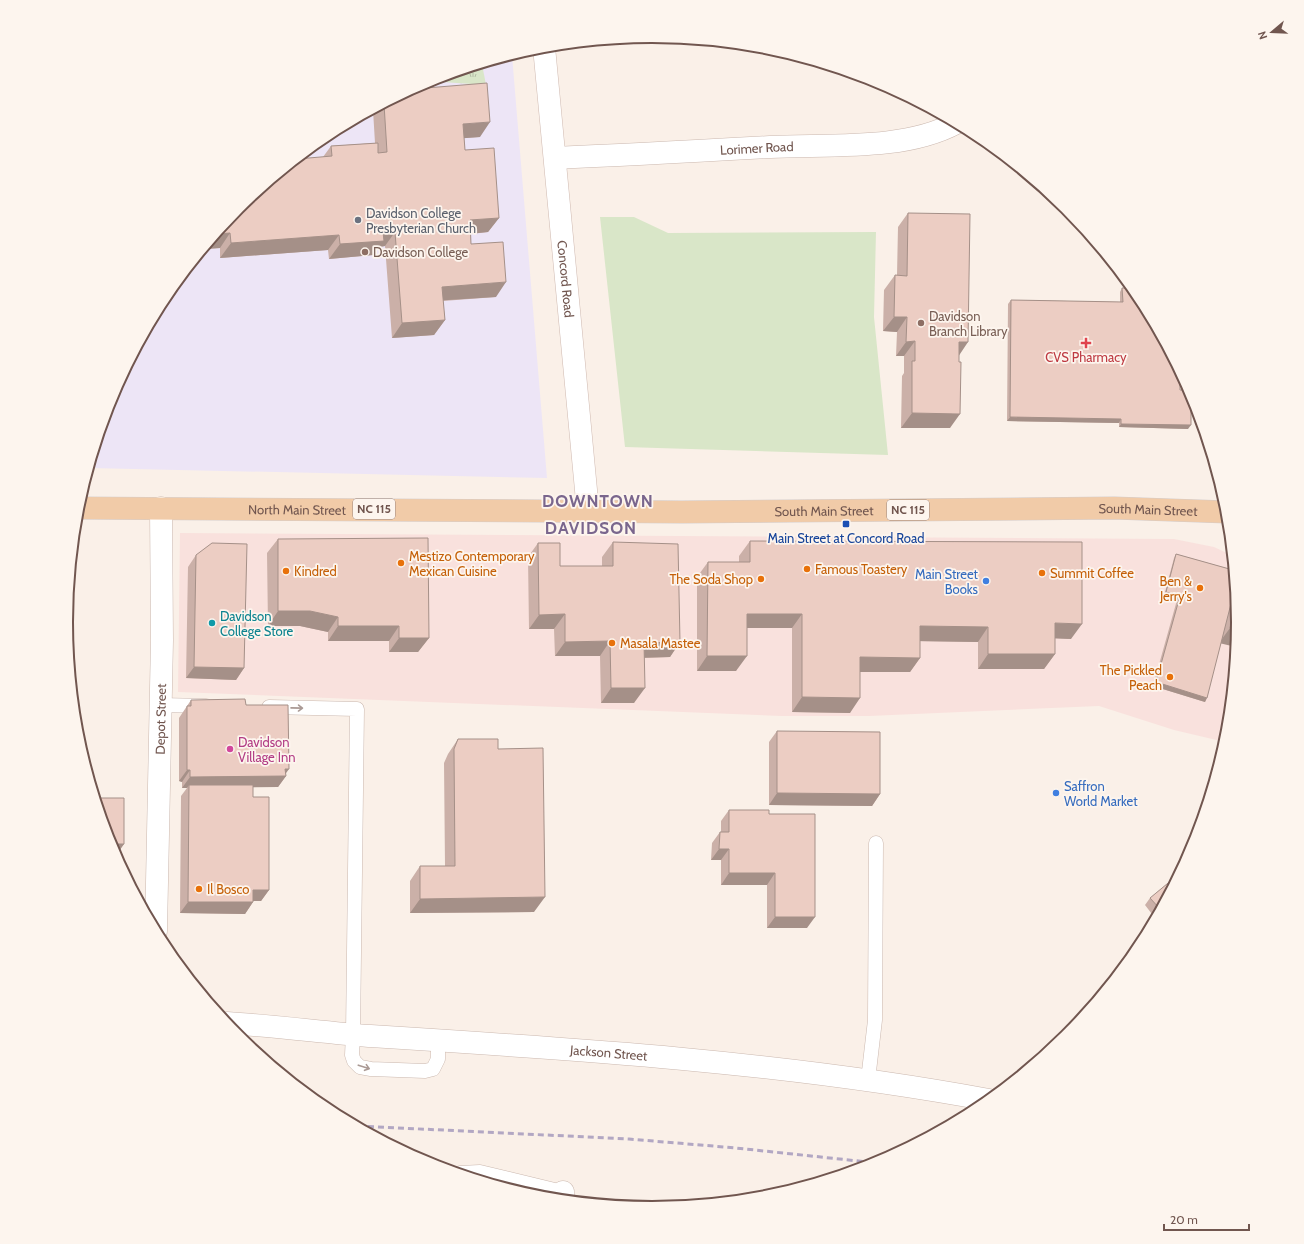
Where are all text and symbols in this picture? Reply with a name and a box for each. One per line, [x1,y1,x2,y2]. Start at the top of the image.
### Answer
north arrow [1252,12,1292,52]
text: N [1255,29,1270,41]
street label: Lorimer Road [720,138,794,158]
place label: Davidson College Presbyterian Church [366,205,476,236]
marker: Davidson College Presbyterian Church [353,215,363,225]
street label: Concord Road [554,240,578,318]
place label: Davidson College [373,244,469,260]
marker: Davidson College [360,247,370,257]
place label: Davidson Branch Library [929,308,1008,339]
marker: Davidson Branch Library [916,318,926,328]
marker: CVS Pharmacy [1081,338,1091,348]
place label: CVS Pharmacy [1045,349,1127,365]
district label: DOWNTOWN [542,491,654,511]
road number: NC 115 [353,499,395,519]
road number: NC 115 [887,500,929,520]
street label: South Main Street [1098,500,1198,519]
street label: North Main Street [248,501,347,518]
street label: South Main Street [774,502,874,519]
district label: DAVIDSON [545,518,637,538]
marker: Main Street at Concord Road [841,519,851,529]
place label: Main Street at Concord Road [768,530,924,546]
place label: Mestizo Contemporary Mexican Cuisine [409,548,535,579]
marker: Mestizo Contemporary Mexican Cuisine [396,558,406,568]
place label: Famous Toastery [815,561,908,577]
place label: Kindred [294,563,337,579]
marker: Famous Toastery [802,564,812,574]
place label: Summit Coffee [1050,565,1134,581]
marker: Kindred [281,566,291,576]
place label: Main Street Books [915,566,979,597]
marker: Summit Coffee [1037,568,1047,578]
place label: The Soda Shop [669,571,753,587]
place label: Ben & Jerry's [1159,573,1193,604]
marker: The Soda Shop [756,574,766,584]
marker: Main Street Books [981,576,991,586]
marker: Ben & Jerry's [1195,583,1205,593]
place label: Davidson College Store [220,608,294,639]
marker: Davidson College Store [207,618,217,628]
place label: Masala Mastee [620,635,701,651]
marker: Masala Mastee [607,638,617,648]
place label: The Pickled Peach [1100,662,1162,693]
marker: The Pickled Peach [1165,672,1175,682]
street label: Depot Street [152,683,169,755]
one-way arrow [290,704,303,711]
place label: Davidson Village Inn [238,734,295,765]
marker: Davidson Village Inn [225,744,235,754]
place label: Saffron World Market [1064,778,1138,809]
marker: Saffron World Market [1051,788,1061,798]
place label: Il Bosco [207,881,249,897]
marker: Il Bosco [194,884,204,894]
street label: Jackson Street [569,1041,649,1064]
one-way arrow [357,1064,370,1071]
scale bar [1164,1206,1249,1232]
text: 20 m [1170,1212,1198,1227]

